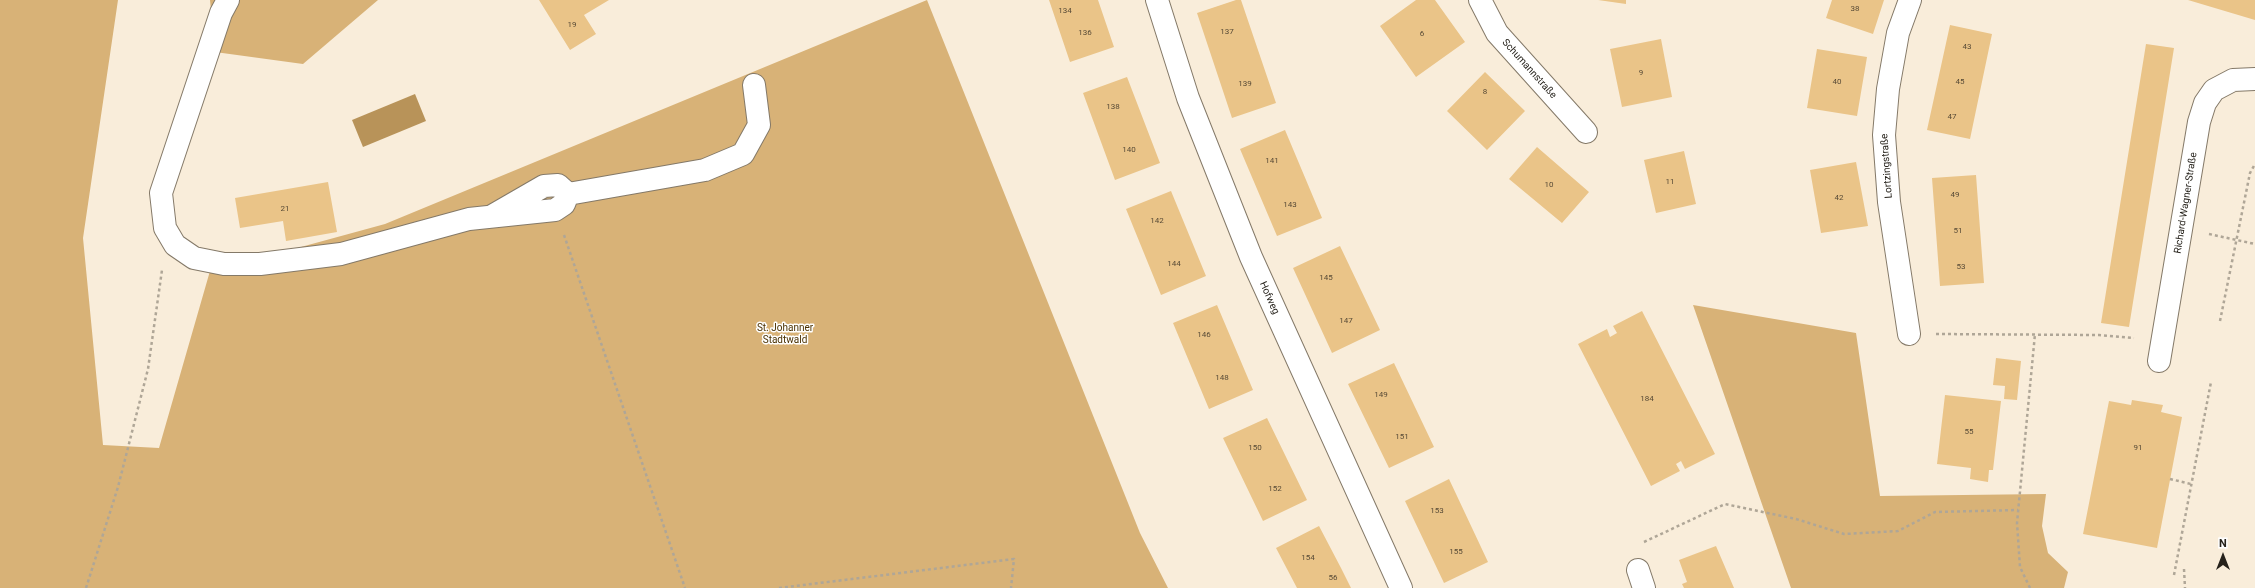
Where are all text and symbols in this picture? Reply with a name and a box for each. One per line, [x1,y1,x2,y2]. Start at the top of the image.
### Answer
house number: 38 [1851,4,1859,14]
house number: 134 [1058,6,1072,16]
house number: 19 [568,20,576,30]
house number: 137 [1220,27,1234,37]
house number: 136 [1078,28,1092,38]
house number: 6 [1420,29,1424,39]
street label: Schumannstraße [1499,37,1559,101]
house number: 43 [1963,42,1971,52]
house number: 9 [1639,68,1643,78]
house number: 40 [1833,77,1841,87]
house number: 45 [1956,77,1964,87]
house number: 139 [1238,79,1252,89]
house number: 8 [1483,87,1487,97]
house number: 138 [1106,102,1120,112]
house number: 47 [1948,112,1956,122]
street label: Lortzingstraße [1879,133,1895,199]
house number: 140 [1122,145,1136,155]
street label: Richard-Wagner-Straße [2172,152,2200,254]
house number: 141 [1265,156,1279,166]
house number: 11 [1666,177,1674,187]
house number: 10 [1545,180,1553,190]
house number: 49 [1951,190,1959,200]
house number: 42 [1835,193,1843,203]
house number: 143 [1283,200,1297,210]
house number: 21 [281,204,289,214]
house number: 142 [1150,216,1164,226]
house number: 51 [1954,226,1962,236]
house number: 144 [1167,259,1181,269]
house number: 53 [1957,262,1965,272]
house number: 145 [1319,273,1333,283]
street label: Hofweg [1256,280,1282,316]
house number: 147 [1339,316,1353,326]
park label: St. Johanner Stadtwald [757,322,813,346]
house number: 146 [1197,330,1211,340]
house number: 148 [1215,373,1229,383]
house number: 149 [1374,390,1388,400]
house number: 184 [1640,394,1654,404]
house number: 55 [1965,427,1973,437]
house number: 151 [1395,432,1409,442]
house number: 150 [1248,443,1262,453]
house number: 91 [2134,443,2142,453]
house number: 152 [1268,484,1282,494]
house number: 153 [1430,506,1444,516]
north arrow [2203,536,2243,576]
text: N [2219,537,2227,550]
house number: 155 [1449,547,1463,557]
house number: 154 [1301,553,1315,563]
house number: 56 [1329,573,1337,583]

